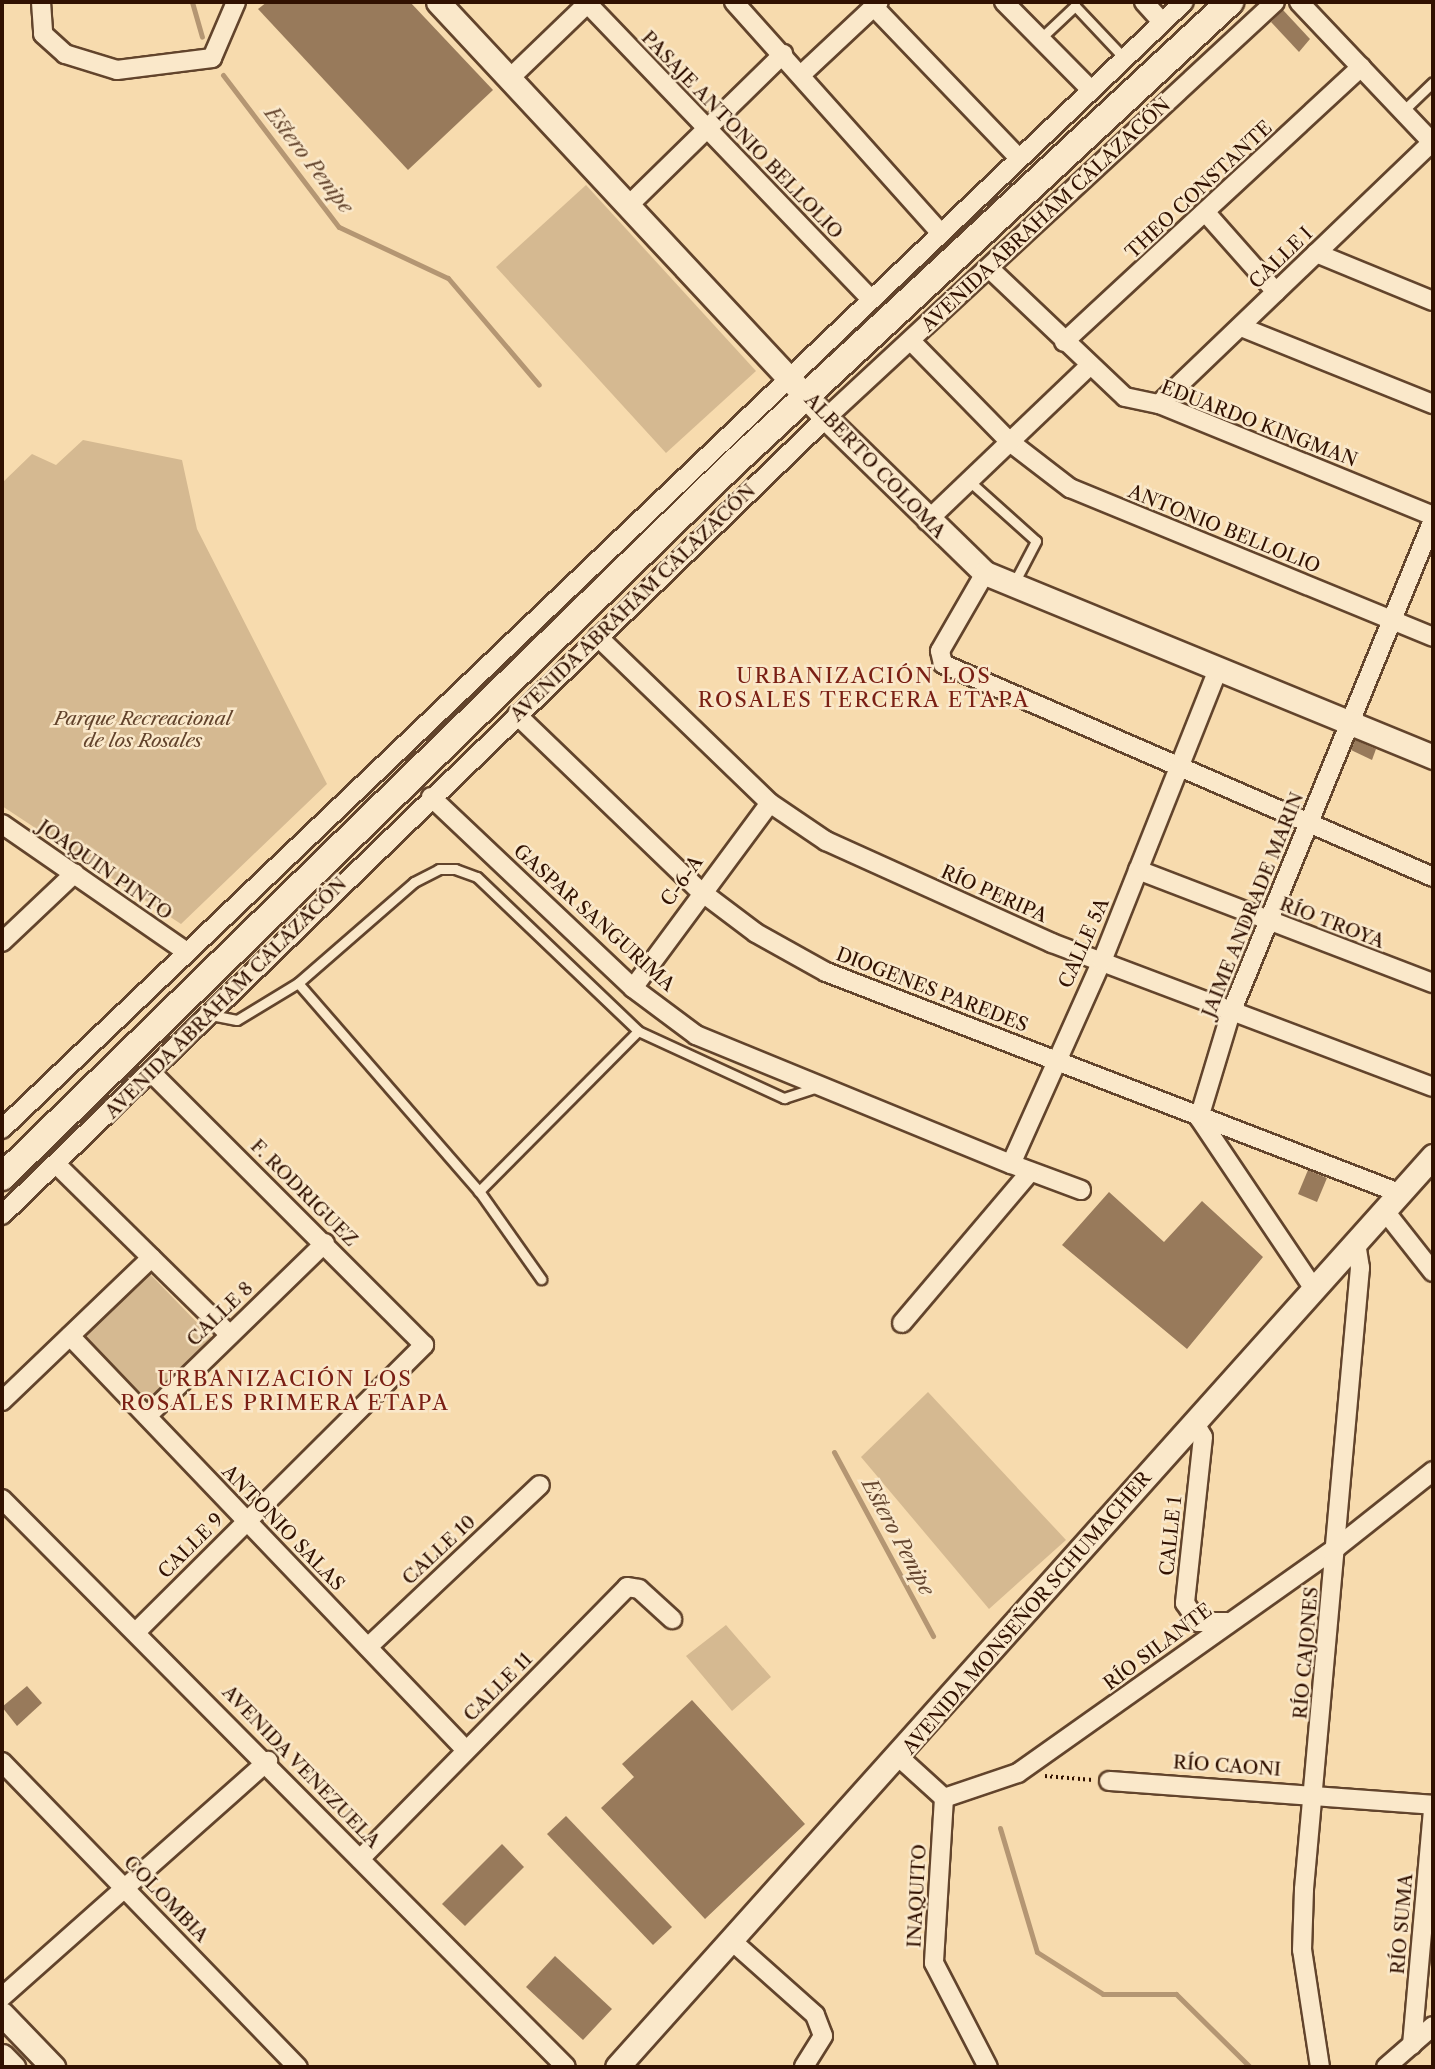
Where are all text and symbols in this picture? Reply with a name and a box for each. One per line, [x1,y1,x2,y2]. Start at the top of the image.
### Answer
street label: PASAJE ANTONIO BELLOLIO [636,26,848,244]
street label: AVENIDA ABRAHAM CALAZACÓN [916,93,1176,337]
water label: Estero Penipe [259,101,359,219]
street label: THEO CONSTANTE [1121,116,1277,264]
street label: CALLE I [1245,222,1317,294]
street label: EDUARDO KINGMAN [1158,376,1360,472]
street label: ALBERTO COLOMA [800,389,950,543]
street label: AVENIDA ABRAHAM CALAZACÓN [505,479,761,727]
street label: ANTONIO BELLOLIO [1125,480,1323,578]
district label: URBANIZACIÓN LOS ROSALES TERCERA ETAPA [700,663,1028,713]
park label: Parque Recreacional de los Rosales [54,708,232,752]
street label: JAIME ANDRADE MARIN [1197,789,1309,1021]
street label: JOAQUIN PINTO [33,815,177,925]
street label: GASPAR SANGURIMA [508,839,680,997]
street label: C-6-A [656,851,708,911]
street label: RÍO PERIPA [937,860,1051,928]
street label: AVENIDA ABRAHAM CALAZACÓN [100,872,352,1124]
street label: RÍO TROYA [1276,893,1388,953]
street label: CALLE 5A [1054,894,1114,992]
street label: DIOGENES PAREDES [833,943,1031,1037]
street label: F. RODRIGUEZ [246,1135,362,1251]
street label: CALLE 8 [182,1277,258,1351]
district label: URBANIZACIÓN LOS ROSALES PRIMERA ETAPA [122,1366,448,1416]
street label: ANTONIO SALAS [217,1460,349,1596]
street label: AVENIDA MONSEÑOR SCHUMACHER [898,1466,1156,1760]
water label: Estero Penipe [857,1474,939,1600]
street label: CALLE 1 [1155,1495,1187,1577]
street label: CALLE 9 [154,1509,228,1583]
street label: CALLE 10 [398,1510,480,1590]
street label: RÍO CAJONES [1289,1586,1323,1720]
street label: RÍO SILANTE [1099,1599,1217,1695]
street label: CALLE 11 [459,1648,537,1726]
street label: AVENIDA VENEZUELA [217,1680,385,1854]
street label: RÍO CAONI [1172,1751,1282,1781]
street label: INAQUITO [903,1844,931,1948]
street label: COLOMBIA [119,1851,213,1947]
street label: RÍO SUMA [1386,1873,1418,1975]

